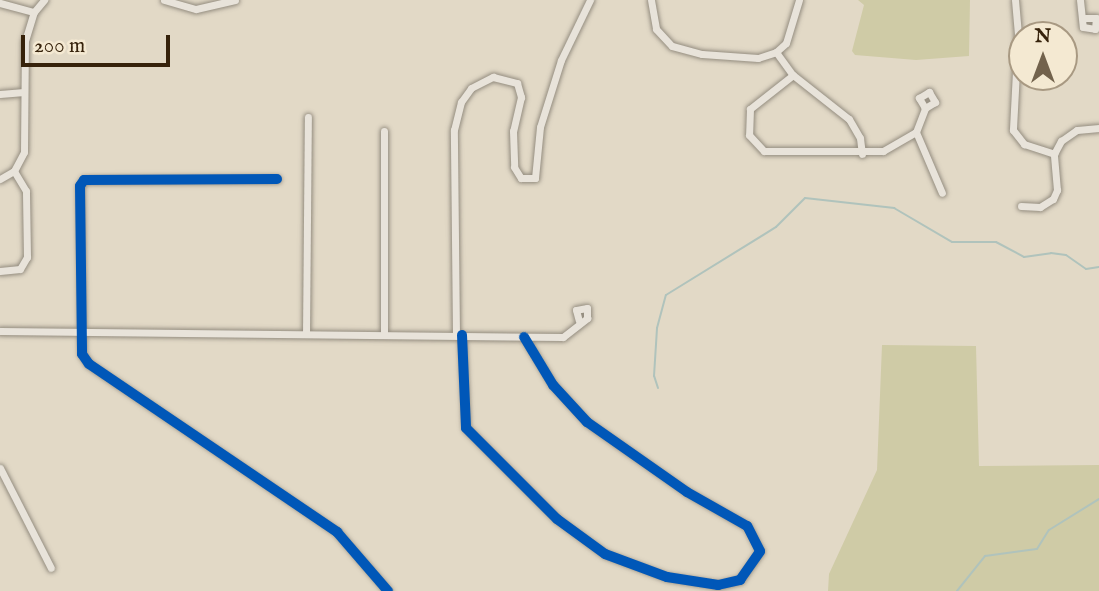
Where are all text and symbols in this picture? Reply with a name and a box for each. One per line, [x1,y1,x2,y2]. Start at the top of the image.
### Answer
scale bar [24,21,173,65]
north arrow [1008,21,1078,91]
text: N [1035,25,1051,49]
text: 200 m [34,33,85,60]

